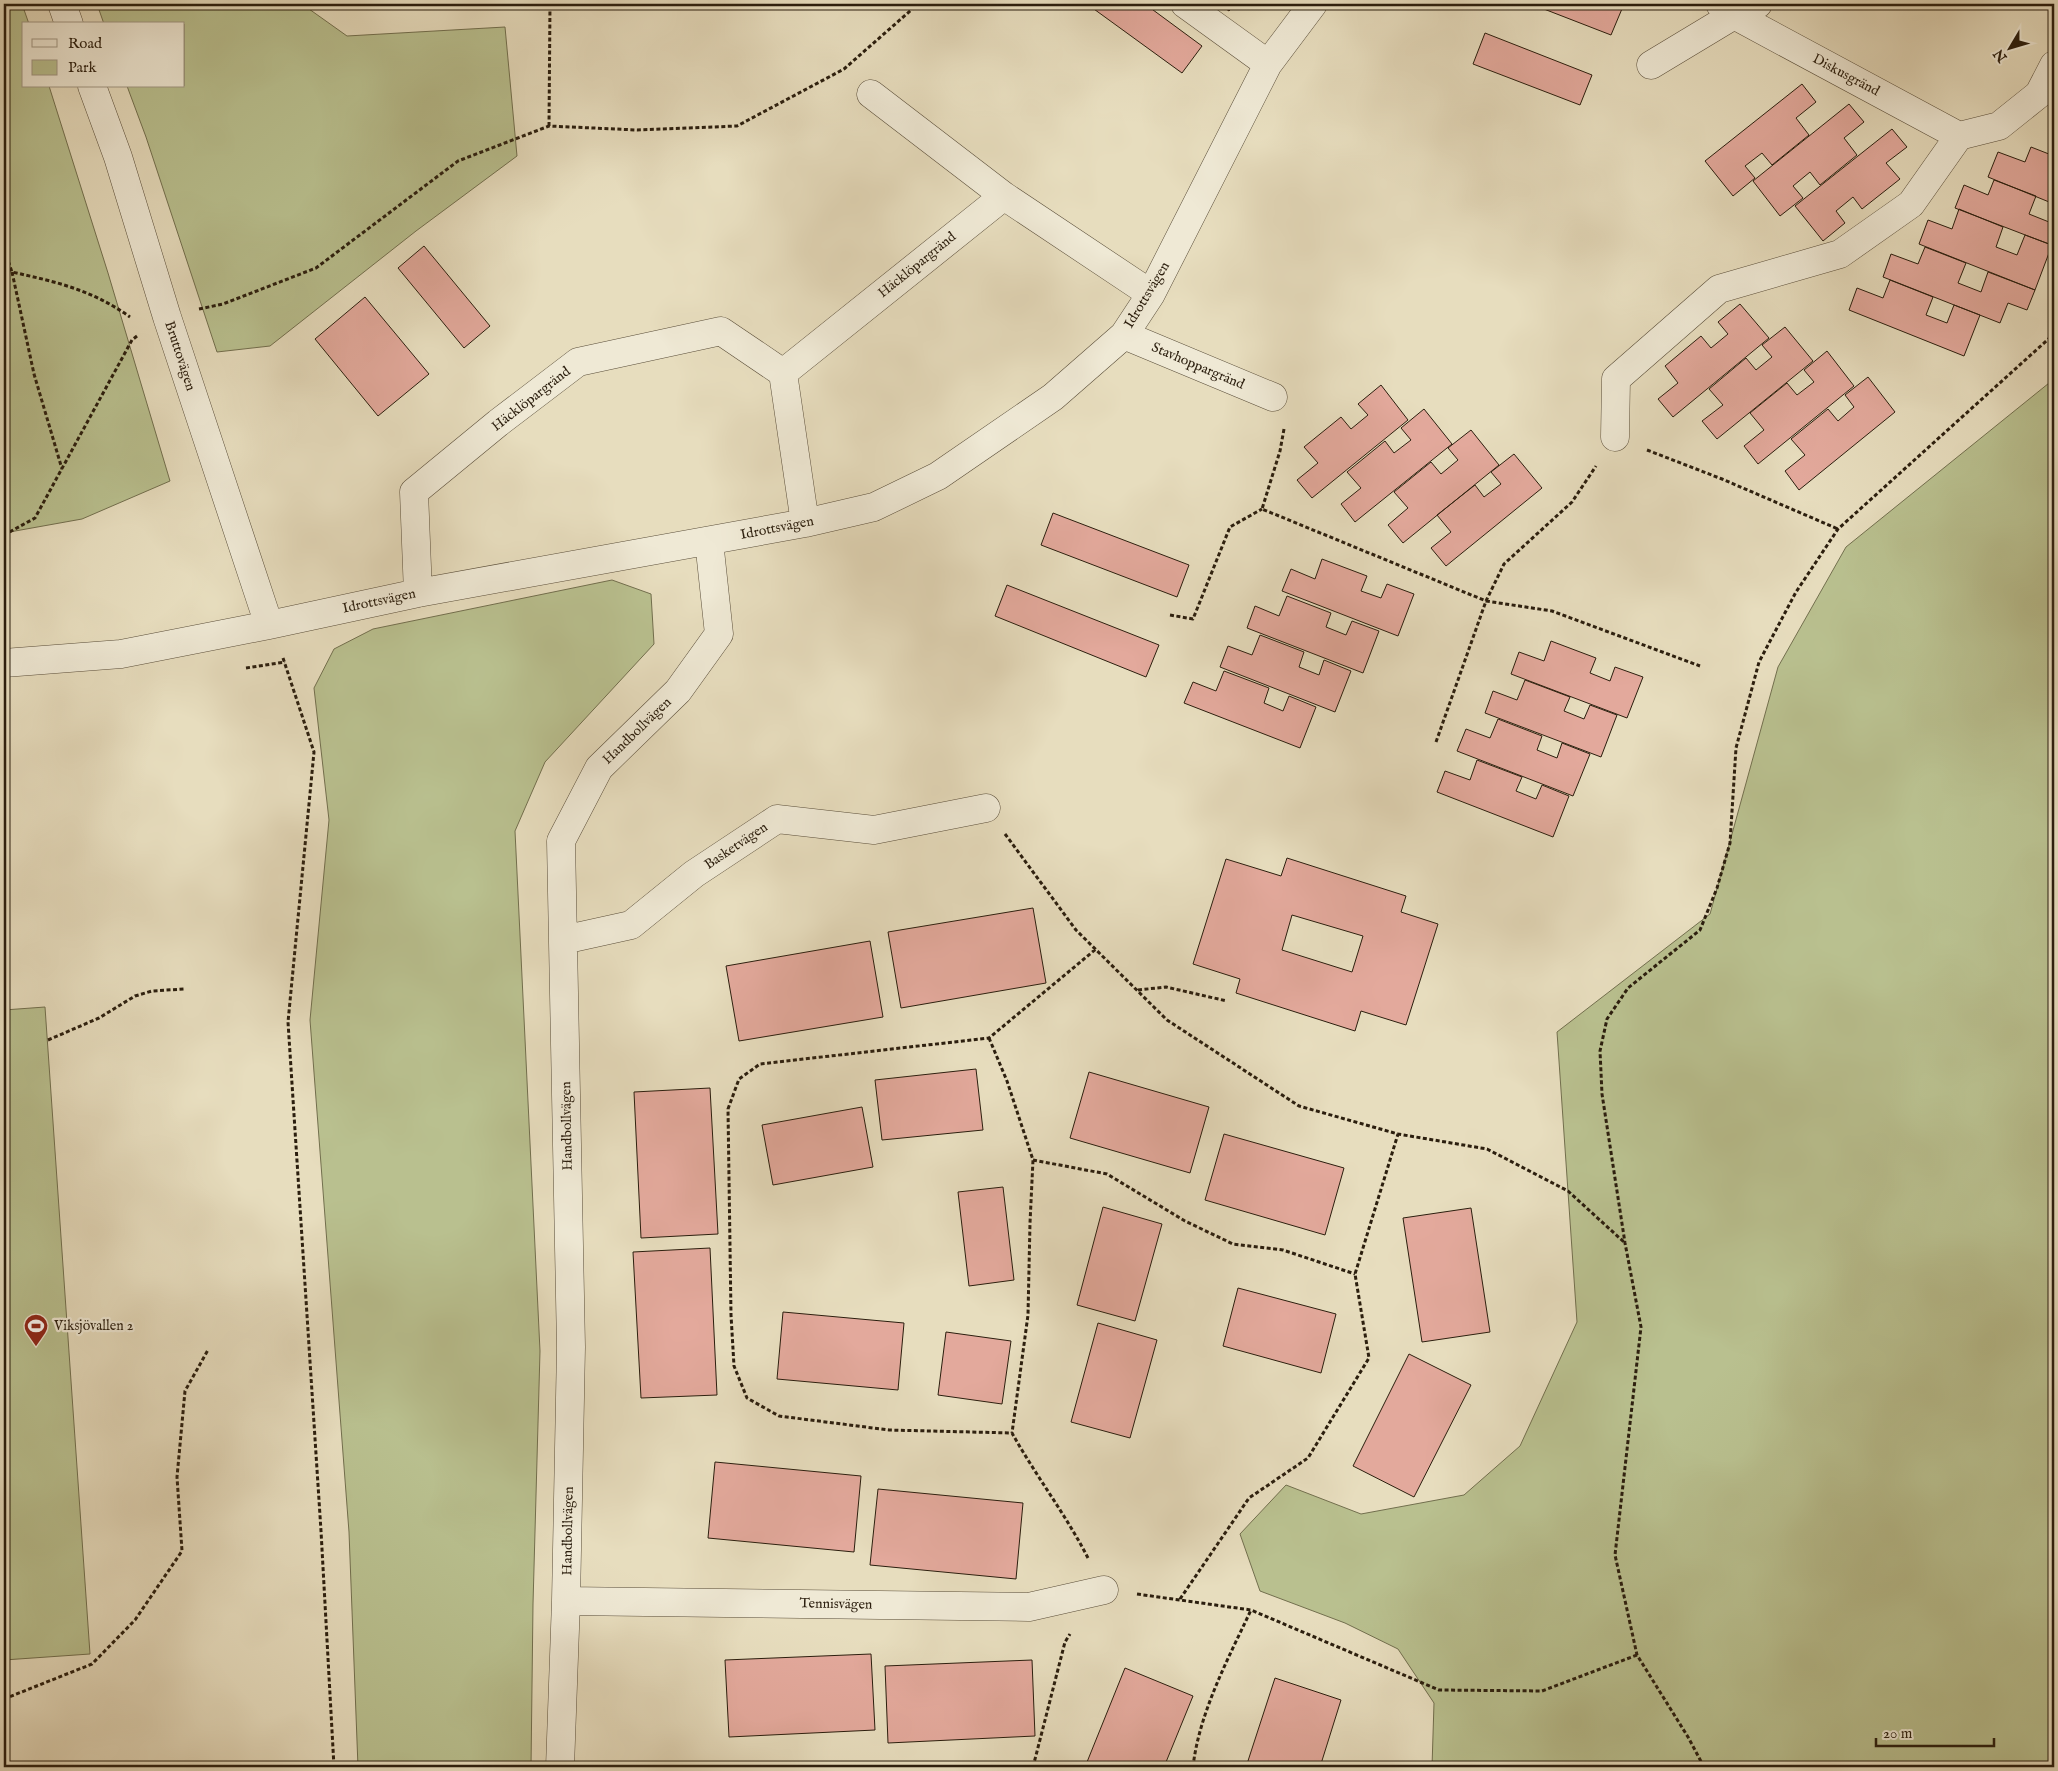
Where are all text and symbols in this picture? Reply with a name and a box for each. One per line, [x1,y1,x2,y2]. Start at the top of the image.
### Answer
legend [22,22,185,88]
north arrow [1986,22,2036,72]
text: Road [68,34,103,53]
text: N [1990,45,2012,66]
street label: Diskusgränd [1809,50,1883,100]
text: Park [68,58,98,77]
street label: Häcklöpargränd [874,228,960,302]
street label: Idrottsvägen [1120,258,1174,331]
street label: Bruttovägen [160,319,200,394]
street label: Stavhoppargränd [1149,338,1248,394]
street label: Häcklöpargränd [488,362,575,435]
street label: Idrottsvägen [739,512,816,544]
street label: Idrottsvägen [341,584,418,618]
street label: Handbollvägen [599,693,676,768]
street label: Basketvägen [701,818,772,874]
street label: Handbollvägen [557,1081,577,1171]
sports icon: Viksjövallen 2 [23,1313,49,1347]
place label: Viksjövallen 2 [53,1317,134,1335]
street label: Handbollvägen [558,1486,578,1576]
street label: Tennisvägen [799,1594,873,1614]
scale bar [1876,1716,1993,1748]
text: 20 m [1883,1724,1913,1743]

